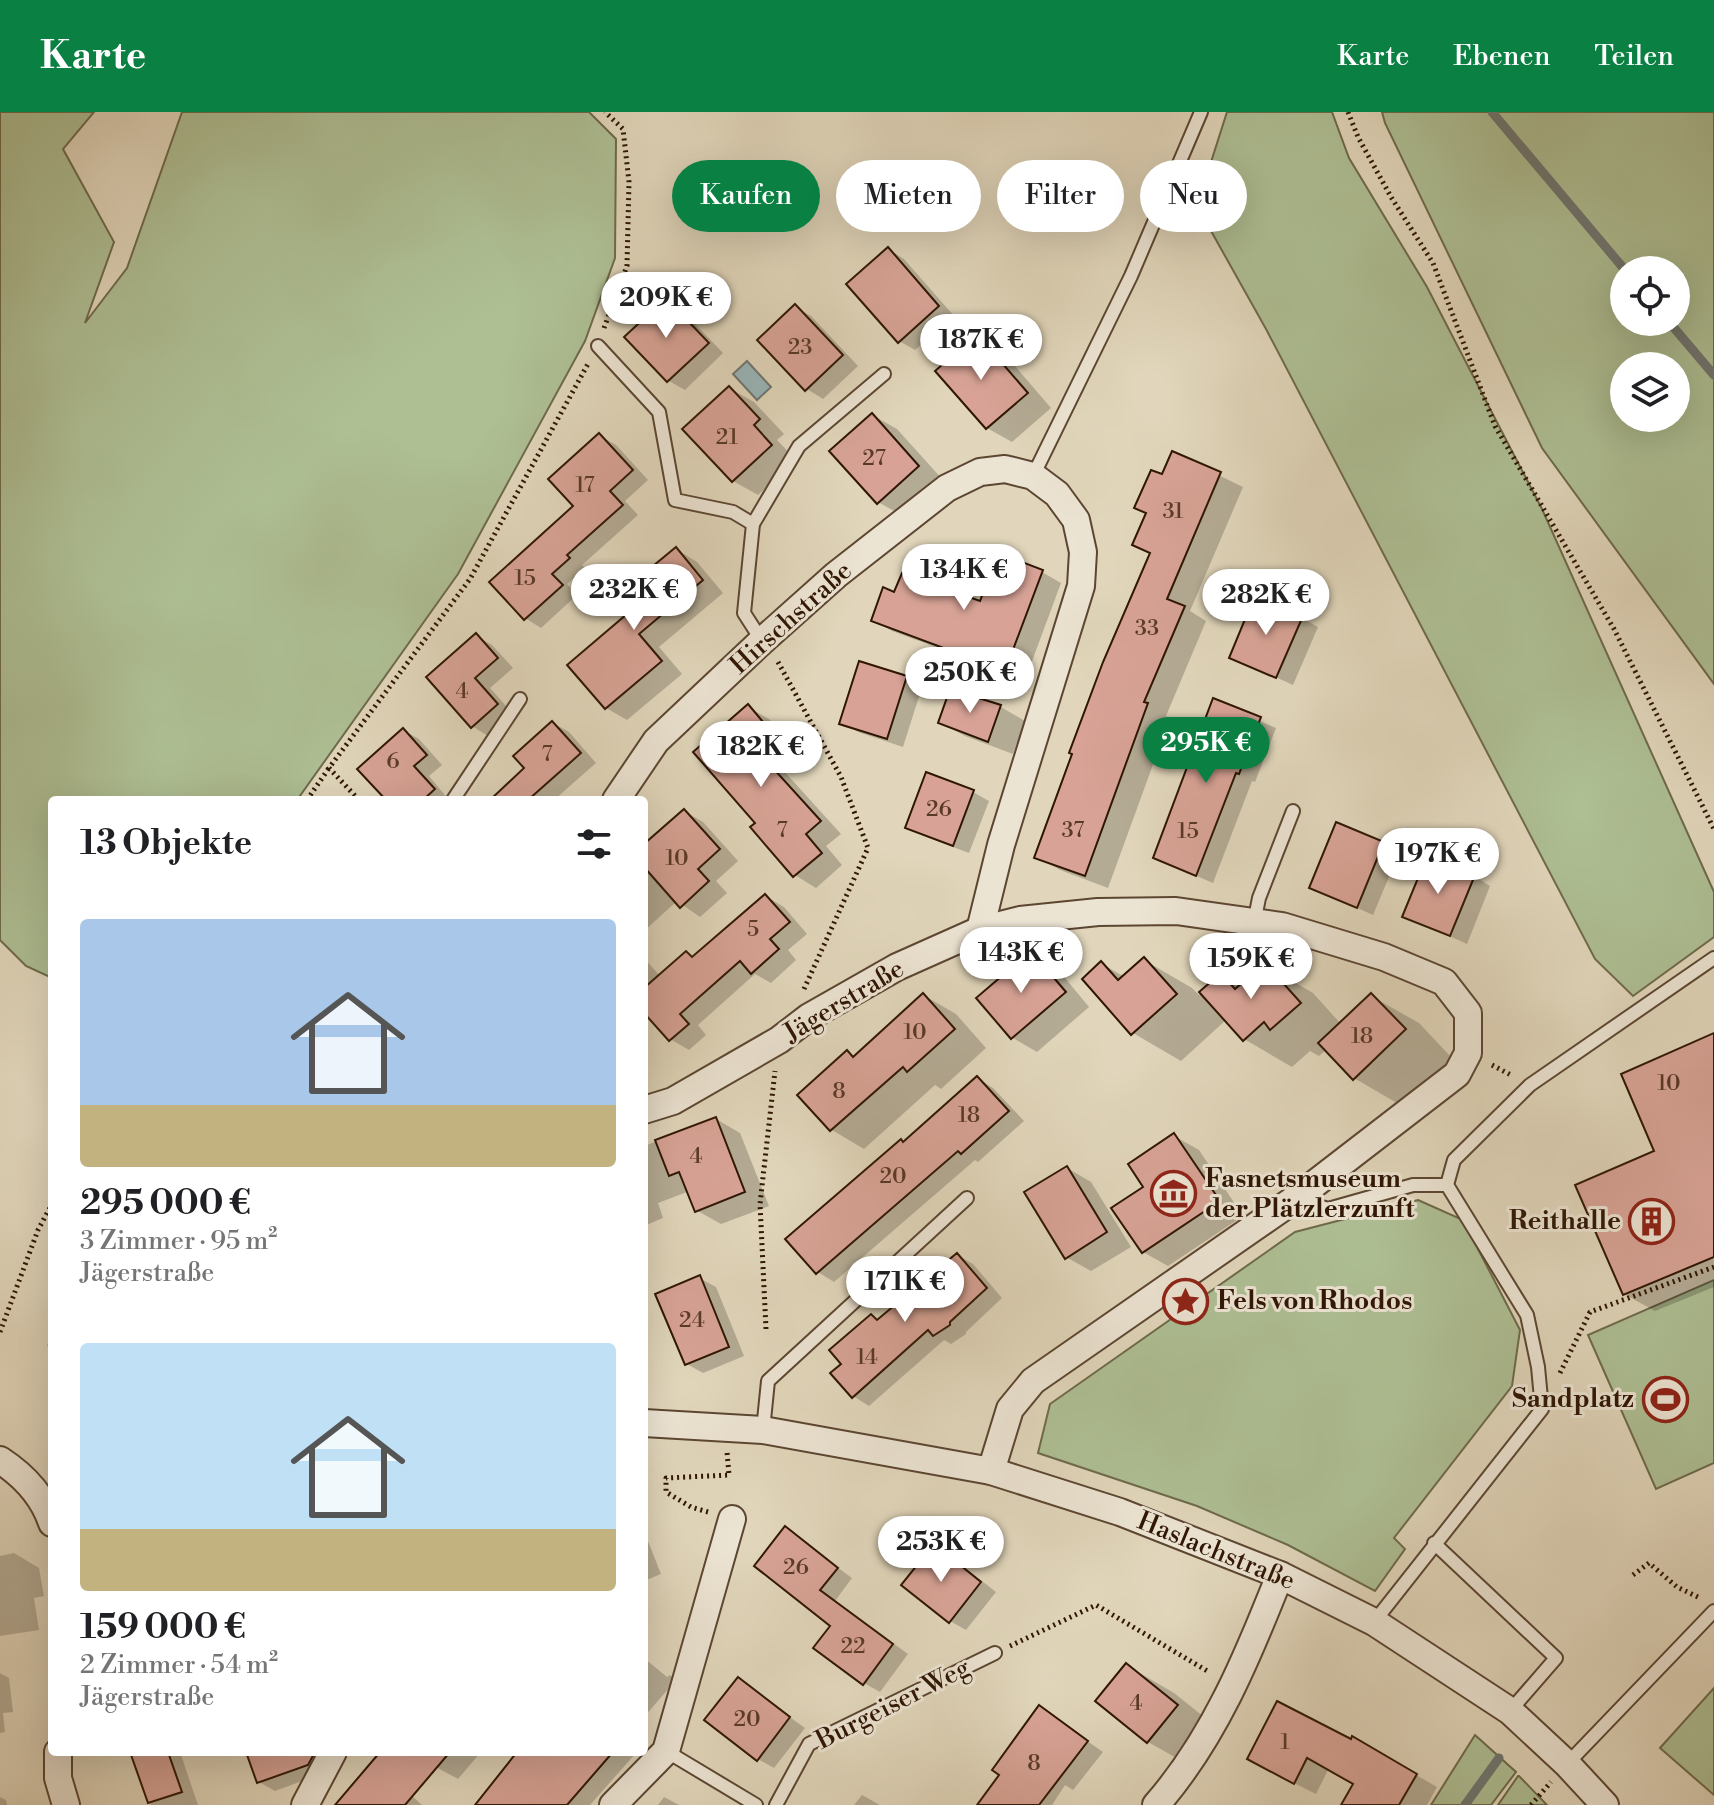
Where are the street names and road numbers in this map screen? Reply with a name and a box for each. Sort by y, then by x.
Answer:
street label: Hirschstraße [723,555,859,681]
street label: Jägerstraße [777,953,910,1050]
street label: Haslachstraße [1132,1505,1300,1597]
street label: Burgeiser Weg [810,1651,976,1757]

